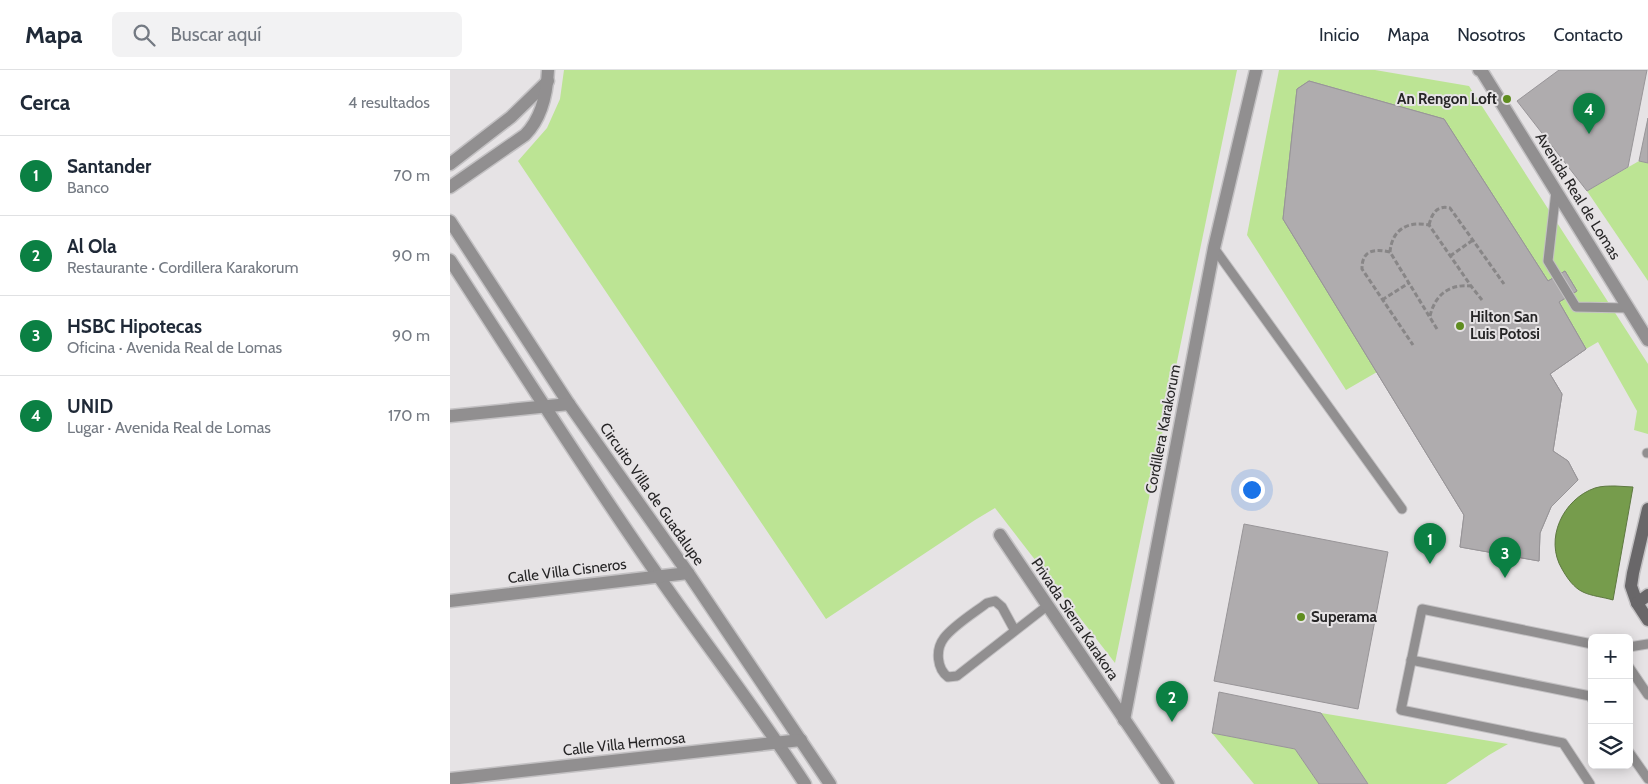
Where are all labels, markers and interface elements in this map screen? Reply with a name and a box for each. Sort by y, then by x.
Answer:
search box [112,12,462,57]
text: Mapa [25,20,82,49]
icon: search [130,21,158,49]
text: Buscar aquí [170,23,261,46]
text: Inicio [1319,24,1359,46]
text: Mapa [1387,24,1429,46]
text: Nosotros [1457,24,1526,46]
text: Contacto [1554,24,1623,46]
text: Cerca [20,90,70,115]
place label: An Rengon Loft [1397,90,1497,108]
text: 4 resultados [348,93,430,112]
marker: An Rengon Loft [1501,93,1513,105]
pin: 4 [1573,93,1605,134]
street label: Avenida Real de Lomas [1532,129,1624,263]
text: Santander [67,155,151,178]
text: 1 [33,166,39,185]
text: 70 m [393,166,430,185]
text: Banco [67,178,109,197]
text: Al Ola [67,235,117,258]
text: 2 [32,246,40,265]
text: 90 m [392,246,430,265]
text: Restaurante · Cordillera Karakorum [67,258,298,277]
place label: Hilton San Luis Potosi [1470,308,1540,343]
text: HSBC Hipotecas [67,315,202,338]
marker: Hilton San Luis Potosi [1454,320,1466,332]
text: 3 [32,326,40,345]
text: 90 m [392,326,430,345]
text: Oficina · Avenida Real de Lomas [67,338,282,357]
street label: Cordillera Karakorum [1142,363,1184,495]
text: UNID [67,395,113,418]
text: 4 [31,406,41,425]
text: 170 m [388,406,430,425]
text: Lugar · Avenida Real de Lomas [67,418,271,437]
street label: Circuito Villa de Guadalupe [596,419,708,569]
your location [1239,477,1265,503]
pin: 1 [1414,523,1446,564]
pin: 3 [1489,537,1521,578]
street label: Calle Villa Cisneros [507,555,627,587]
street label: Privada Sierra Karakora [1027,555,1123,684]
place label: Superama [1311,608,1378,626]
marker: Superama [1295,611,1307,623]
map controls [1588,634,1633,769]
button: + [1588,634,1633,679]
button: − [1588,679,1633,724]
pin: 2 [1156,681,1188,722]
button: layers [1588,724,1633,769]
street label: Calle Villa Hermosa [562,729,687,759]

